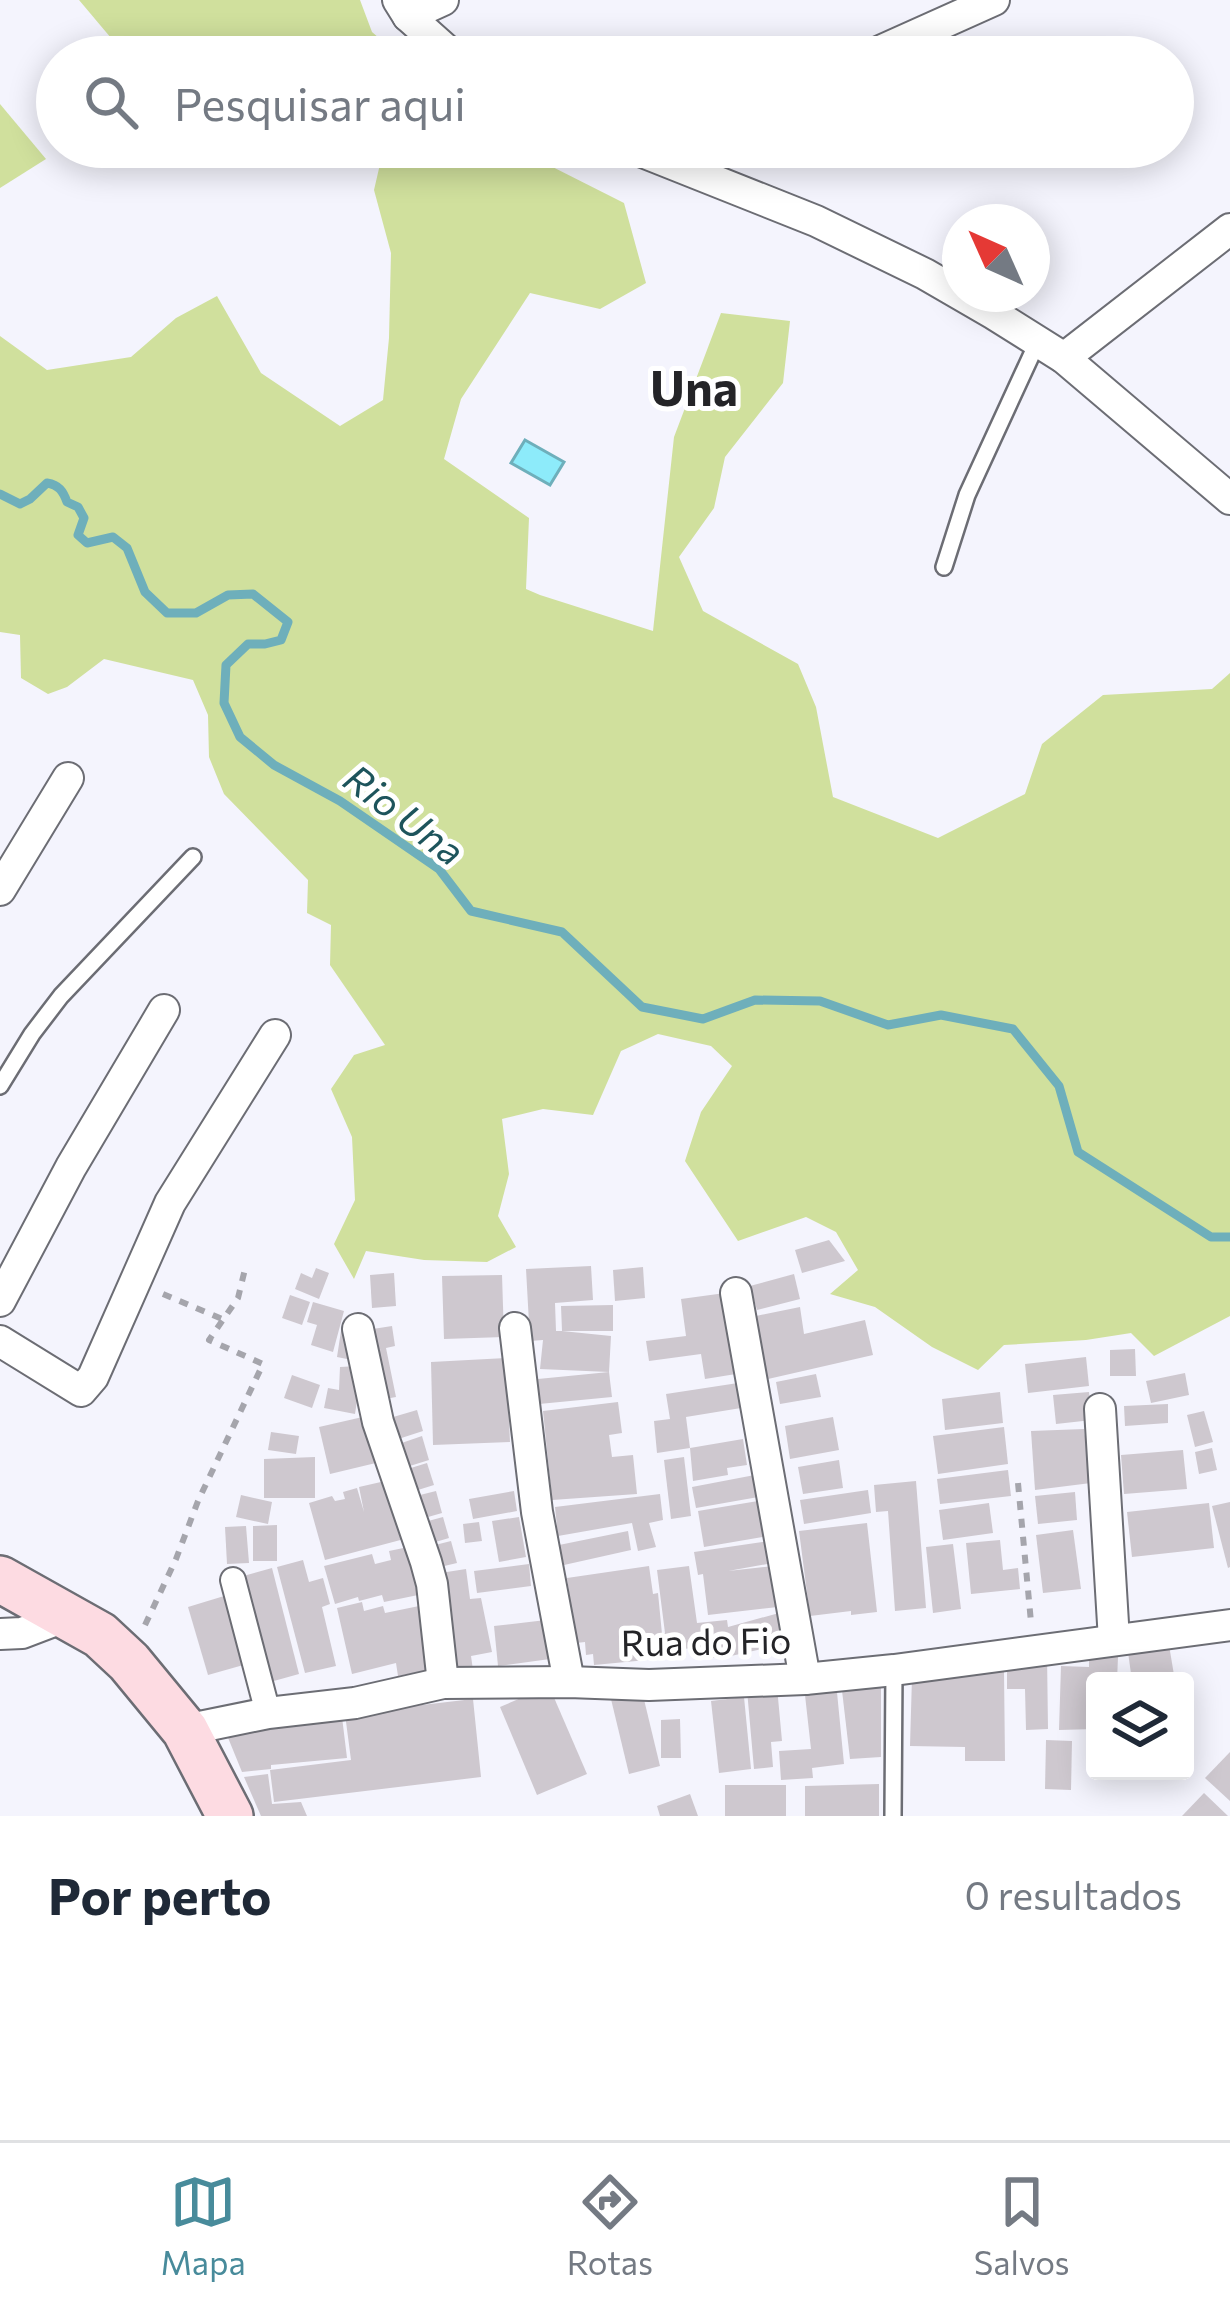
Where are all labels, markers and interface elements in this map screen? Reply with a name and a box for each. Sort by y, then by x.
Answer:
search box [36,36,1194,168]
icon: search [78,69,144,135]
text: Pesquisar aqui [174,75,466,130]
north arrow [942,204,1050,312]
district label: Una [650,357,738,416]
water label: Rio Una [336,753,475,874]
street label: Rua do Fio [620,1617,792,1663]
map controls [1086,1672,1194,1780]
button: layers [1086,1672,1194,1780]
text: Por perto [48,1863,272,1926]
text: 0 resultados [965,1870,1182,1918]
tab: Mapa [160,2169,246,2282]
tab: Rotas [567,2169,653,2282]
tab: Salvos [974,2169,1070,2282]

